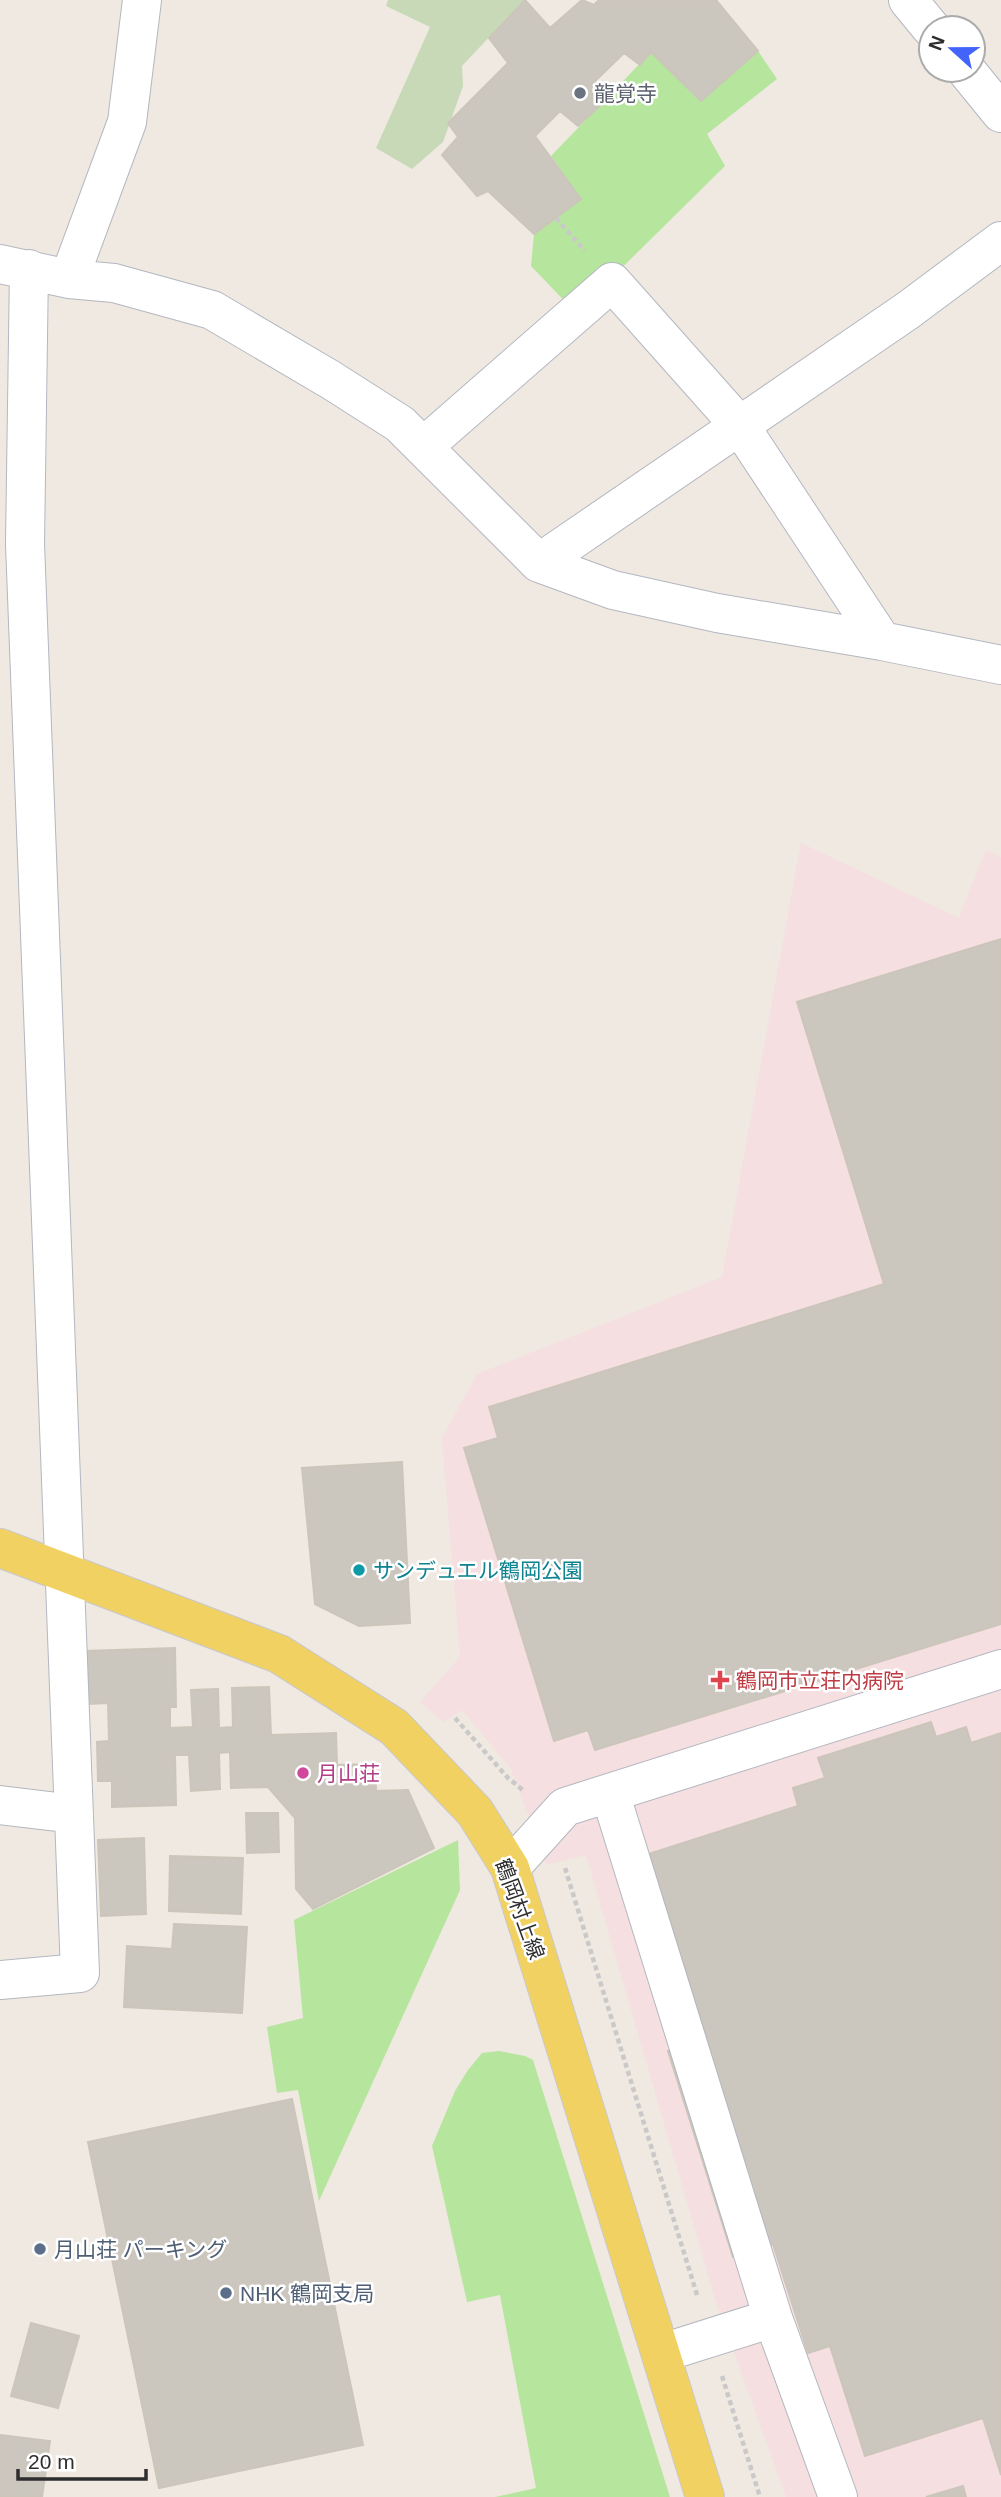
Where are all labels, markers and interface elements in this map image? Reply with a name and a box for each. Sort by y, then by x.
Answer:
north arrow [917,14,987,84]
text: N [924,33,949,53]
place label: 龍覚寺 [594,82,657,105]
marker: 龍覚寺 [572,85,588,101]
place label: サンデュエル鶴岡公園 [373,1559,583,1582]
marker: サンデュエル鶴岡公園 [351,1562,367,1578]
place label: 鶴岡市立荘内病院 [736,1669,904,1692]
marker: 鶴岡市立荘内病院 [710,1670,730,1690]
place label: 月山荘 [317,1762,380,1785]
marker: 月山荘 [295,1765,311,1781]
street label: 鶴岡村上線 [491,1856,549,1962]
place label: 月山荘 パーキング [54,2238,227,2261]
marker: 月山荘 パーキング [32,2241,48,2257]
place label: NHK 鶴岡支局 [240,2282,374,2305]
marker: NHK 鶴岡支局 [218,2285,234,2301]
scale bar [18,2438,145,2482]
text: 20 m [28,2450,75,2473]

